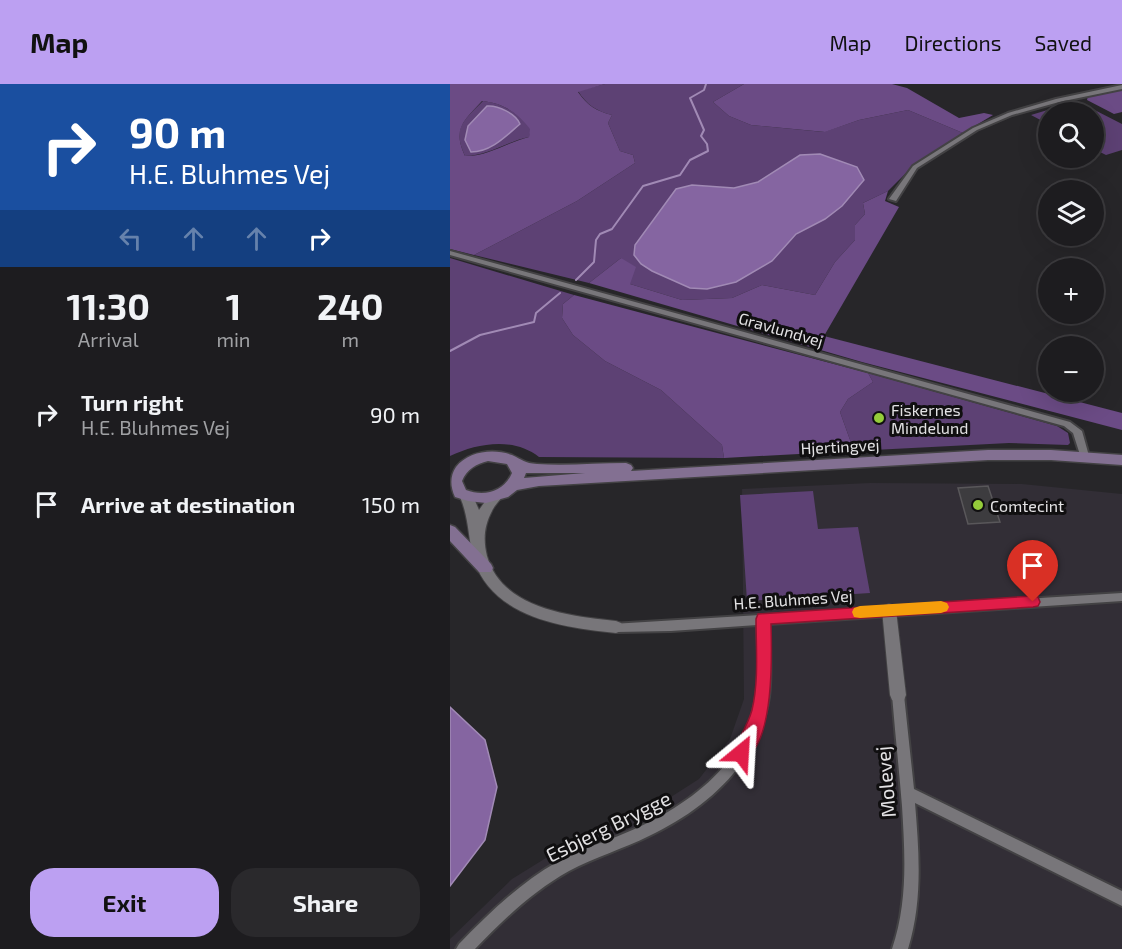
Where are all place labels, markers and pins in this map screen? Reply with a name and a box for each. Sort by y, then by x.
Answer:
place label: Fiskernes Mindelund [891,400,968,437]
marker: Fiskernes Mindelund [872,411,886,425]
place label: Comtecint [990,496,1064,515]
marker: Comtecint [971,498,985,512]
pin [1007,540,1058,602]

